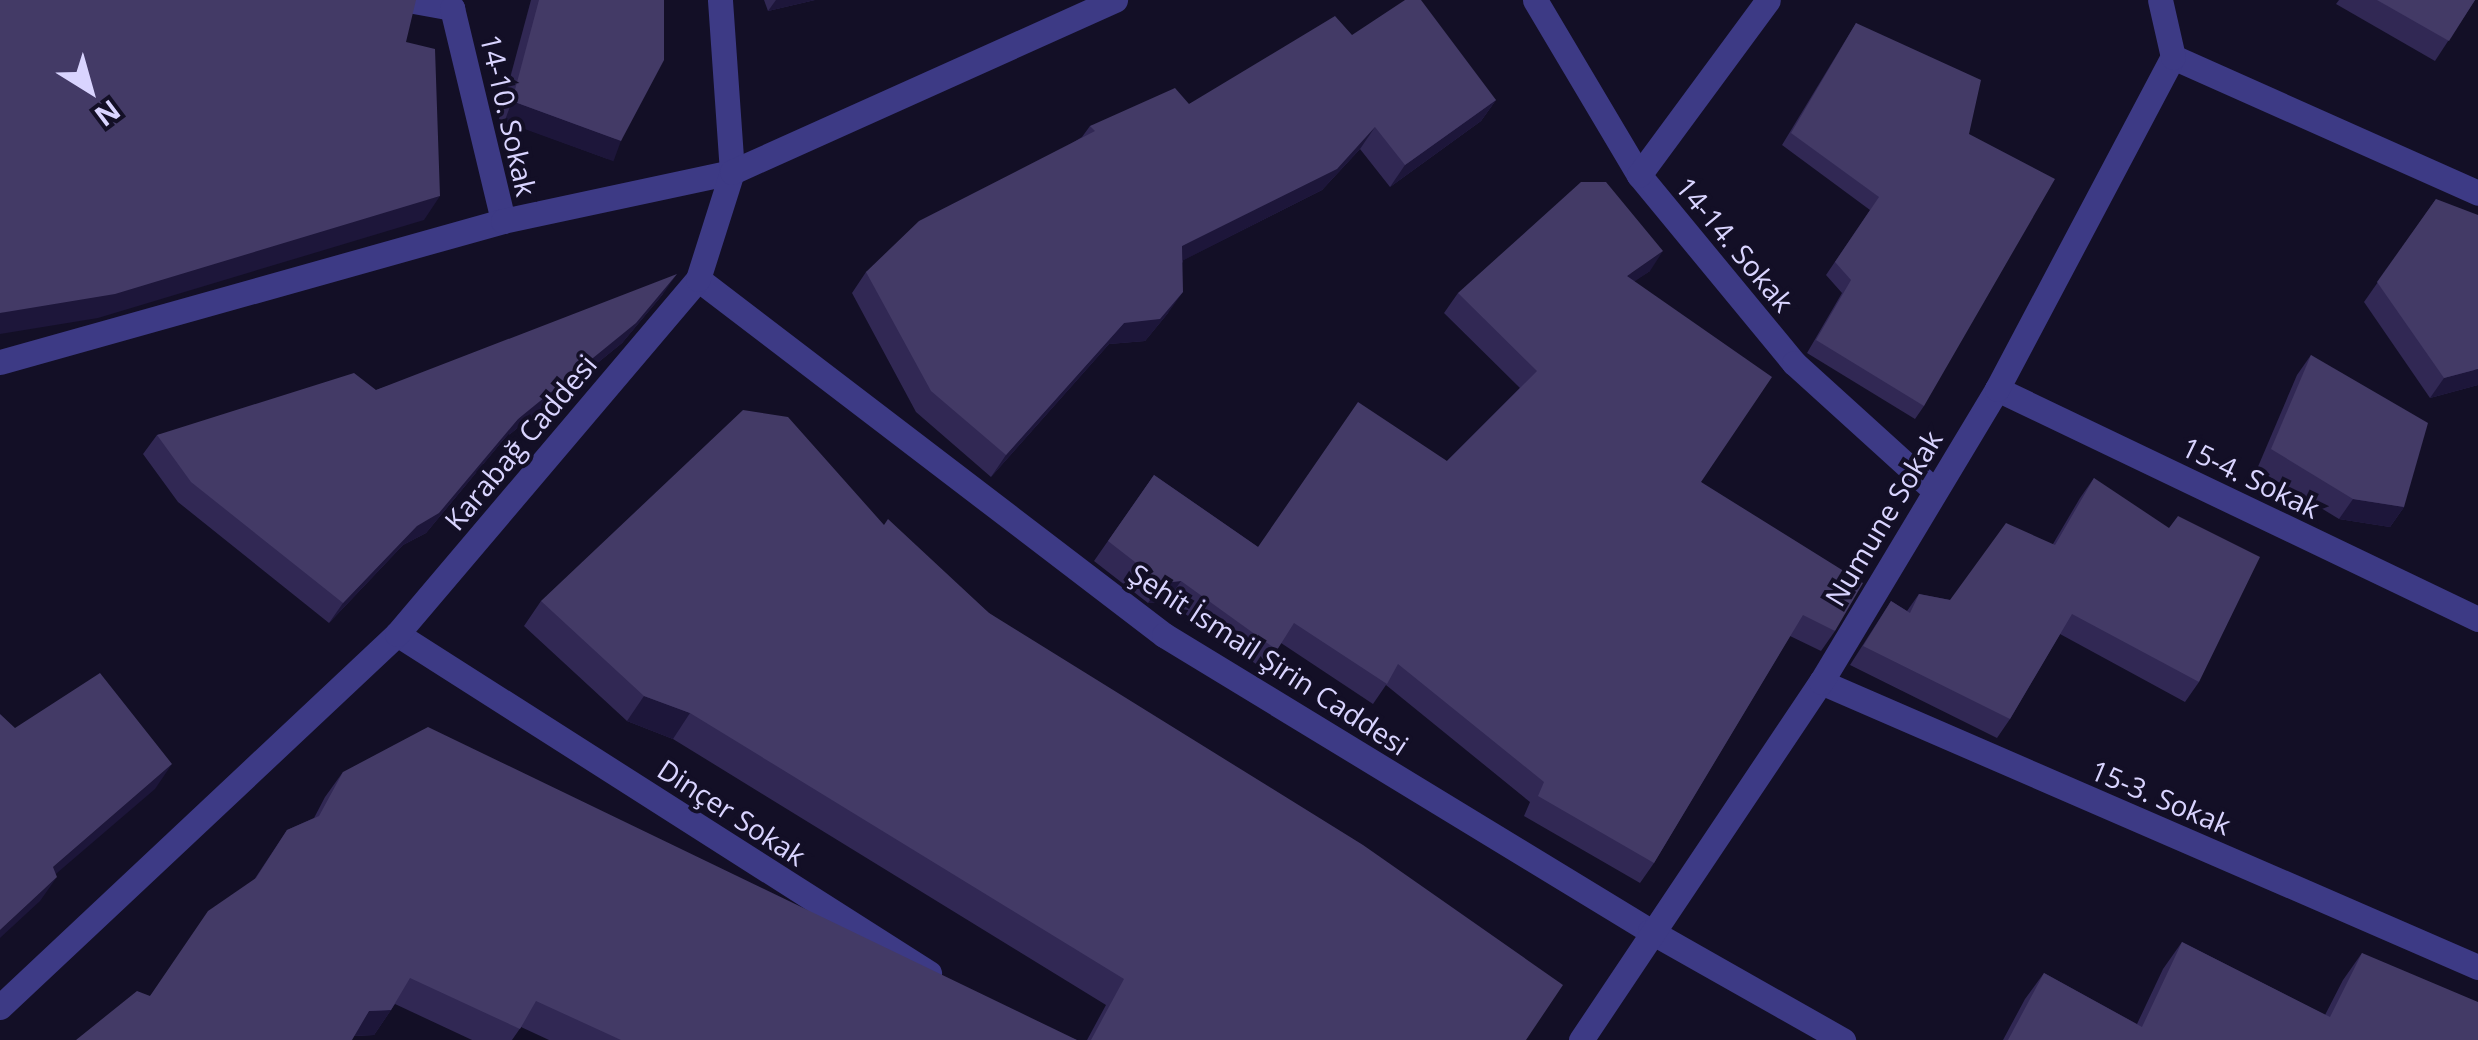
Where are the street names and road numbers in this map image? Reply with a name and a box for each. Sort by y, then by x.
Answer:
street label: 14-10. Sokak [474,31,544,199]
street label: 14-14. Sokak [1669,170,1801,318]
street label: Karabağ Caddesi [437,348,603,536]
street label: Numune Sokak [1817,424,1949,612]
street label: 15-4. Sokak [2177,429,2325,525]
street label: Şehit İsmail Şirin Caddesi [1123,556,1415,762]
street label: Dinçer Sokak [652,752,812,872]
street label: 15-3. Sokak [2086,752,2236,842]

